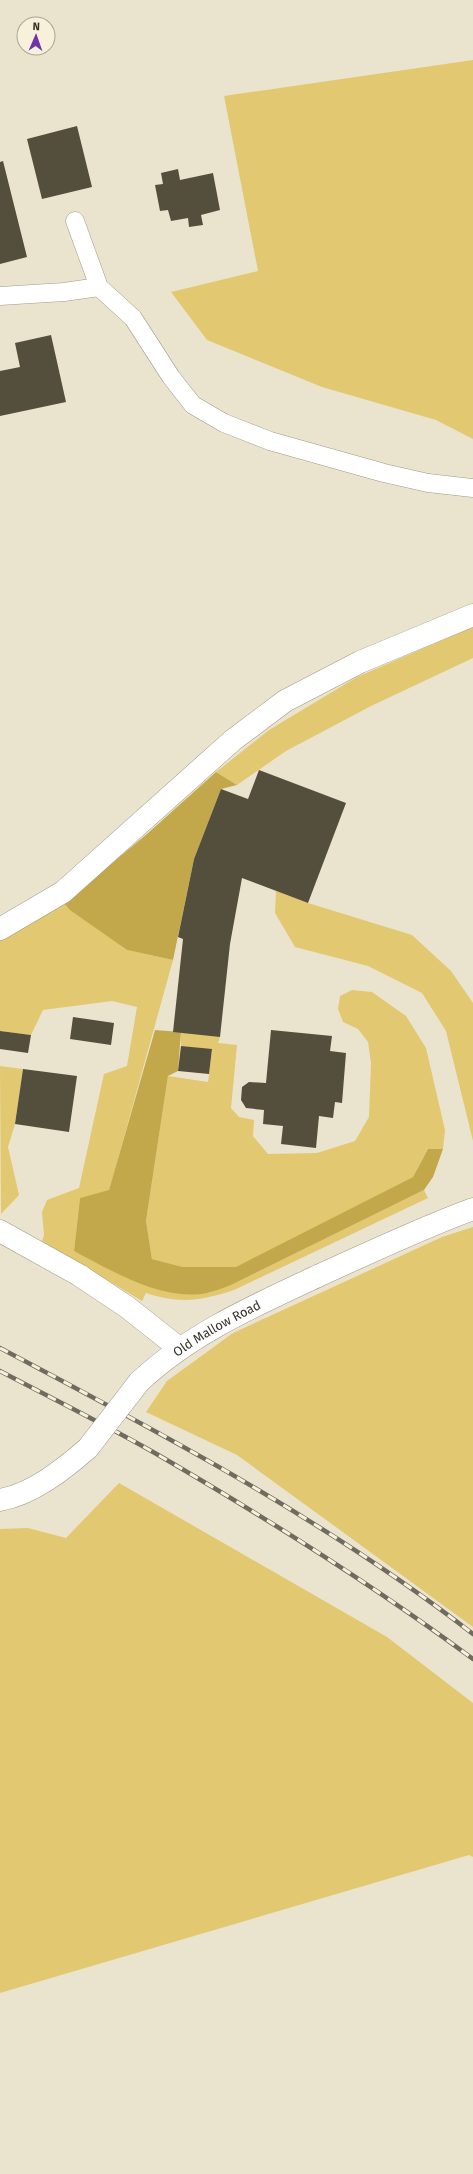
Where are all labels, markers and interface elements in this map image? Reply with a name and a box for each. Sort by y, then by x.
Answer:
north arrow [16,16,56,56]
text: N [32,20,40,33]
street label: Old Mallow Road [170,1297,263,1360]

